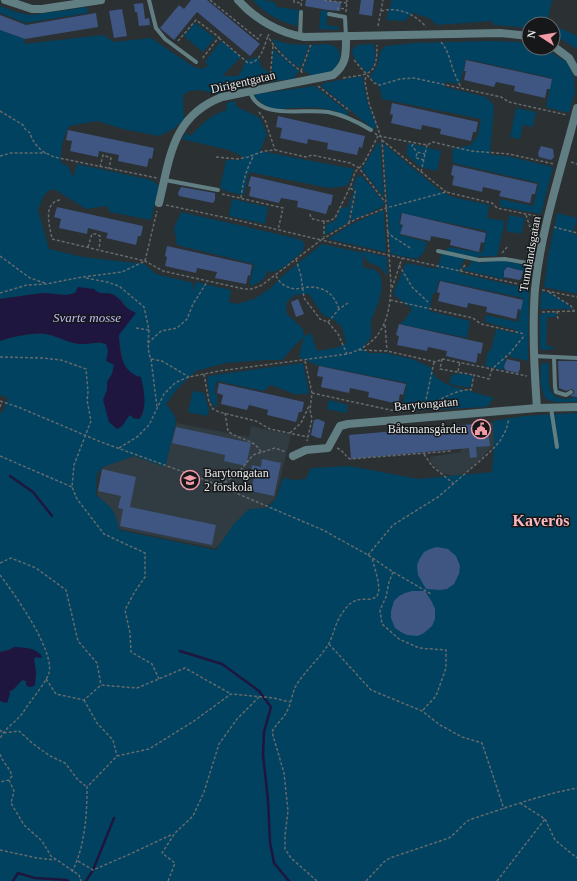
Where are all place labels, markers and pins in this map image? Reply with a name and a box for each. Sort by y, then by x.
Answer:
public building icon: Båtsmansgården [470,418,492,440]
place label: Båtsmansgården [388,422,467,436]
place label: Barytongatan 2 förskola [204,466,269,494]
school or university icon: Barytongatan 2 förskola [179,469,201,491]

